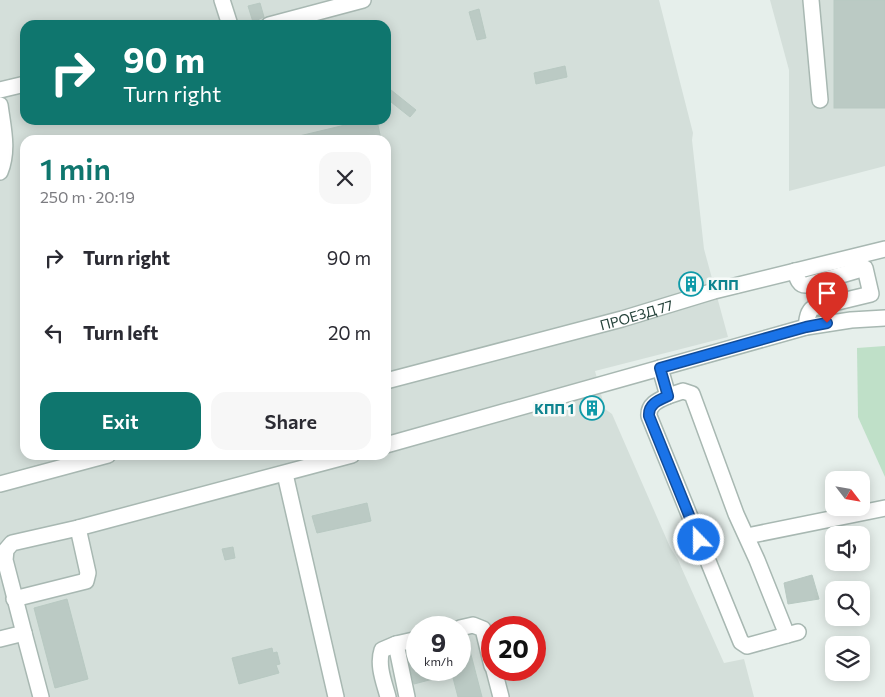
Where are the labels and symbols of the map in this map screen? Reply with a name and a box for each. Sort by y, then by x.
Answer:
building icon: КПП [678,271,704,297]
pin [806,272,848,323]
place label: КПП [708,276,739,293]
street label: ПРОЕЗД 77 [598,296,675,333]
building icon: КПП 1 [579,395,605,421]
place label: КПП 1 [534,400,574,417]
north arrow [825,471,870,516]
position arrow [672,513,724,565]
speed limit sign: 20 [481,616,546,681]

